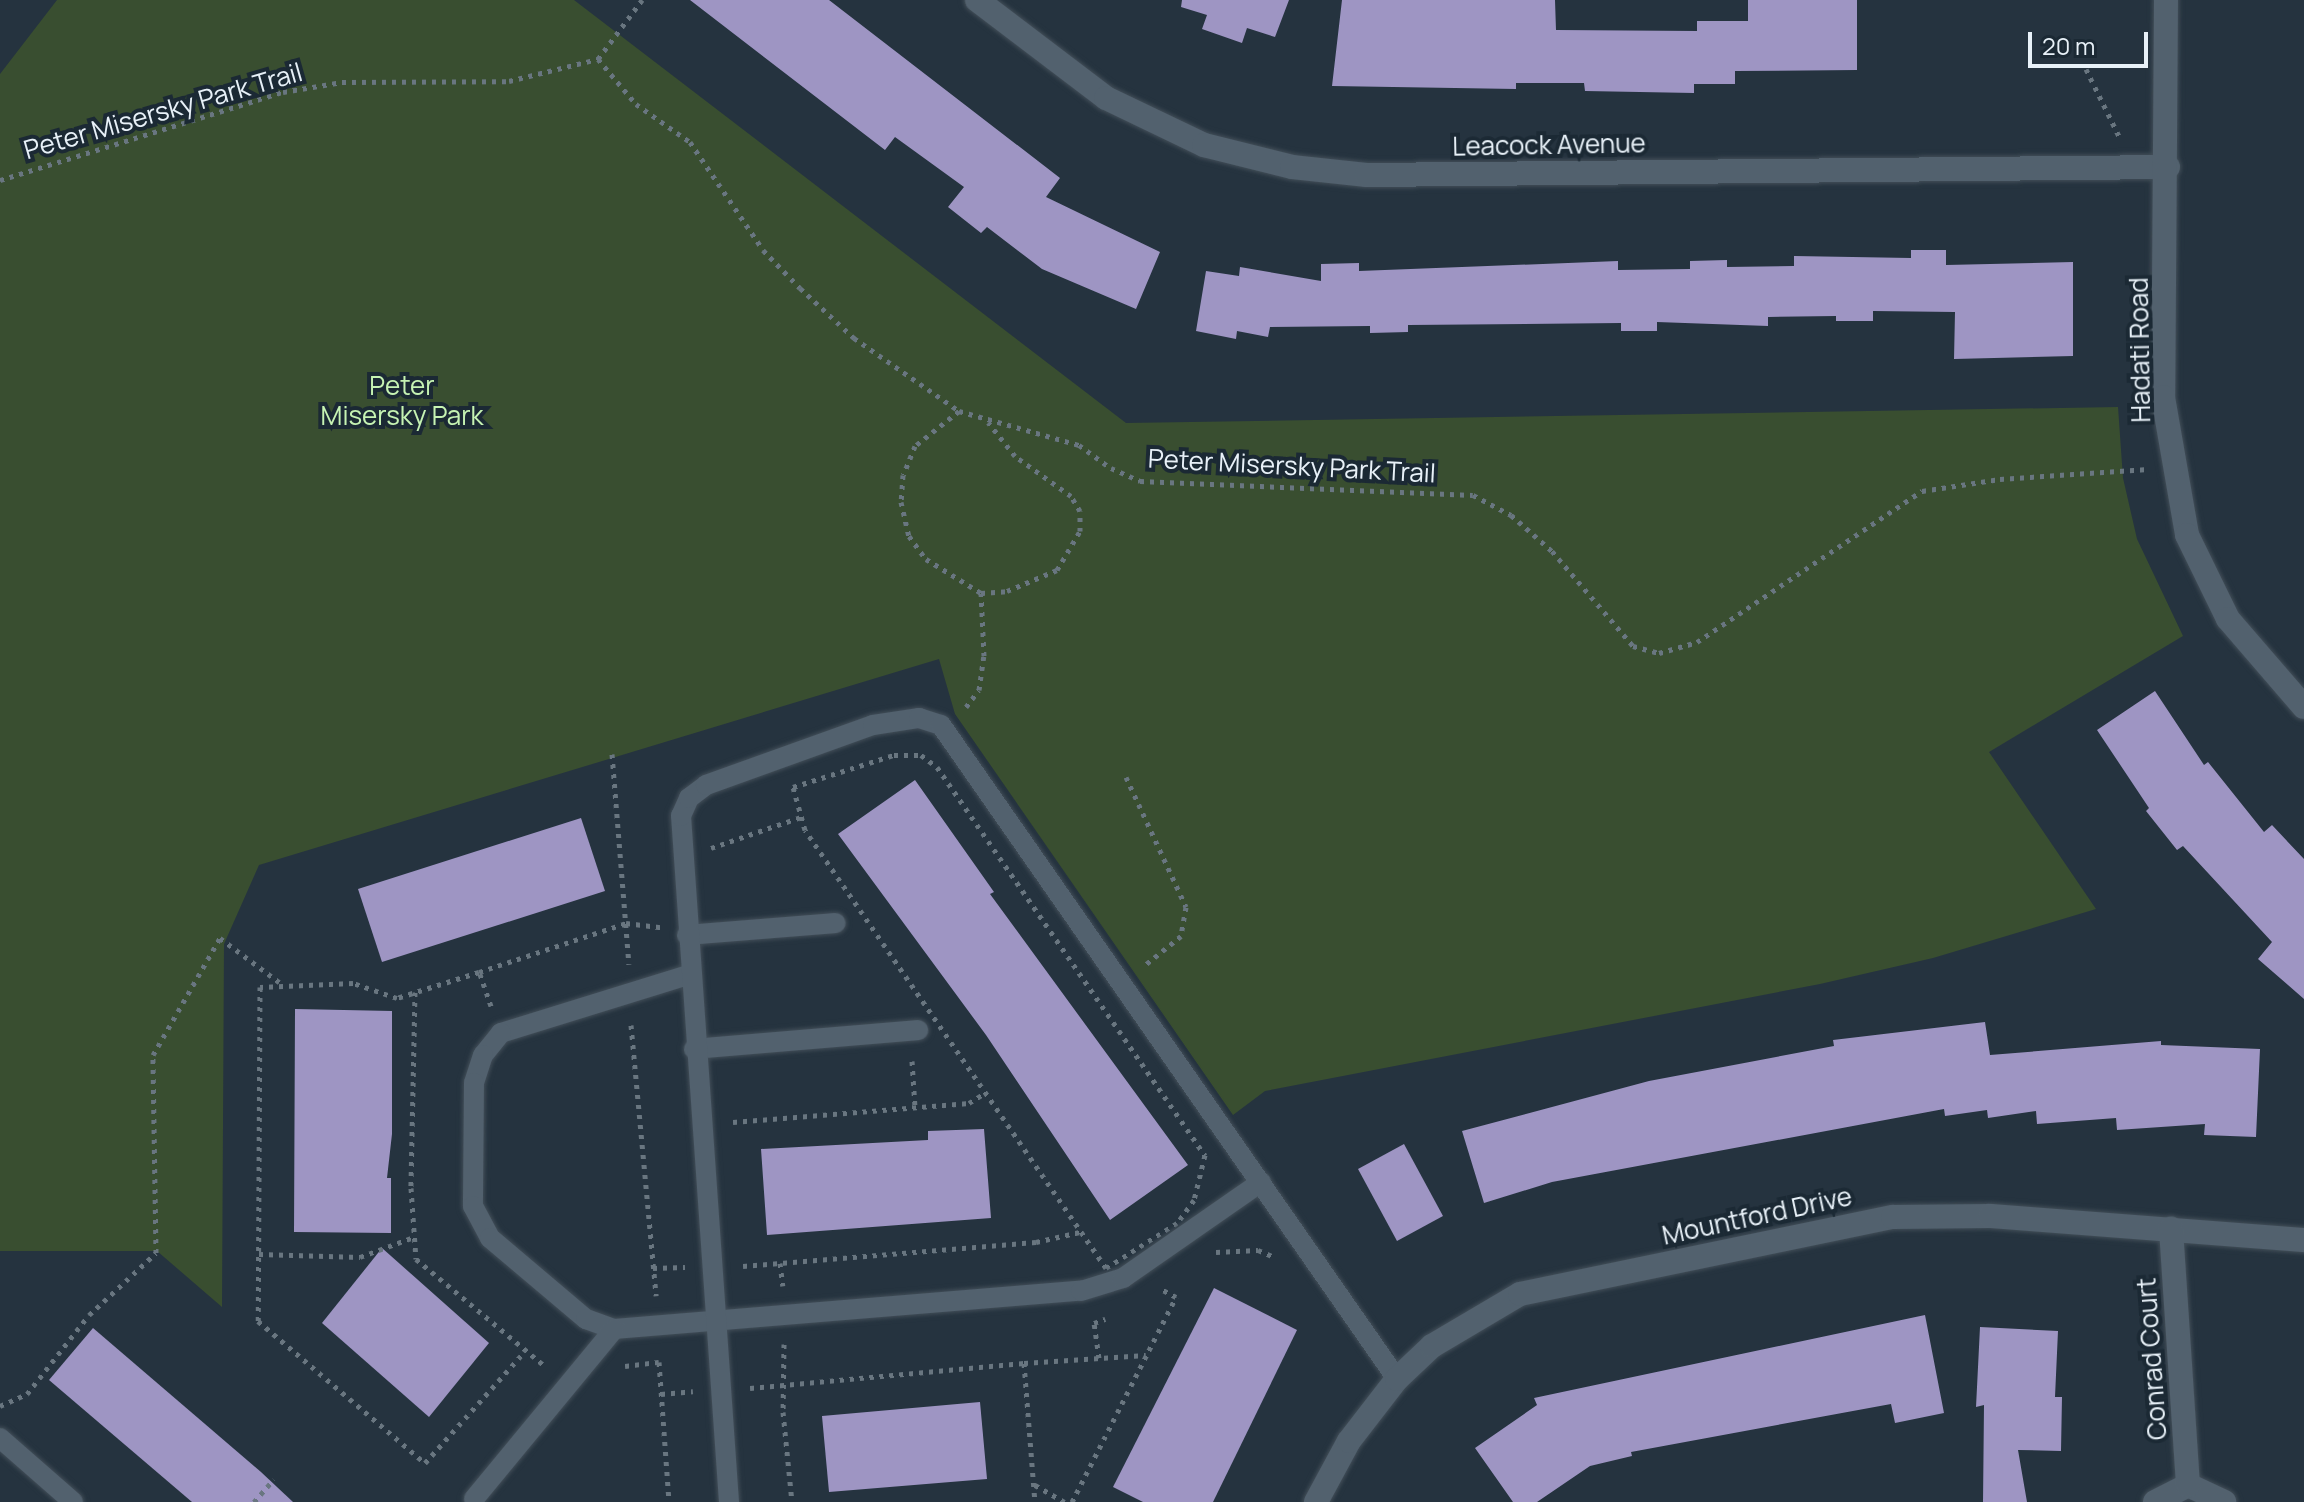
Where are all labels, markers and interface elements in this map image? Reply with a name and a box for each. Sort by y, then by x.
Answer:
scale bar [2032,16,2152,66]
text: 20 m [2042,29,2095,62]
street label: Peter Misersky Park Trail [20,56,306,166]
street label: Leacock Avenue [1452,128,1646,162]
street label: Hadati Road [2123,277,2157,423]
park label: Peter Misersky Park [321,370,483,432]
street label: Peter Misersky Park Trail [1147,443,1437,489]
street label: Mountford Drive [1659,1181,1855,1251]
street label: Conrad Court [2131,1277,2173,1441]

